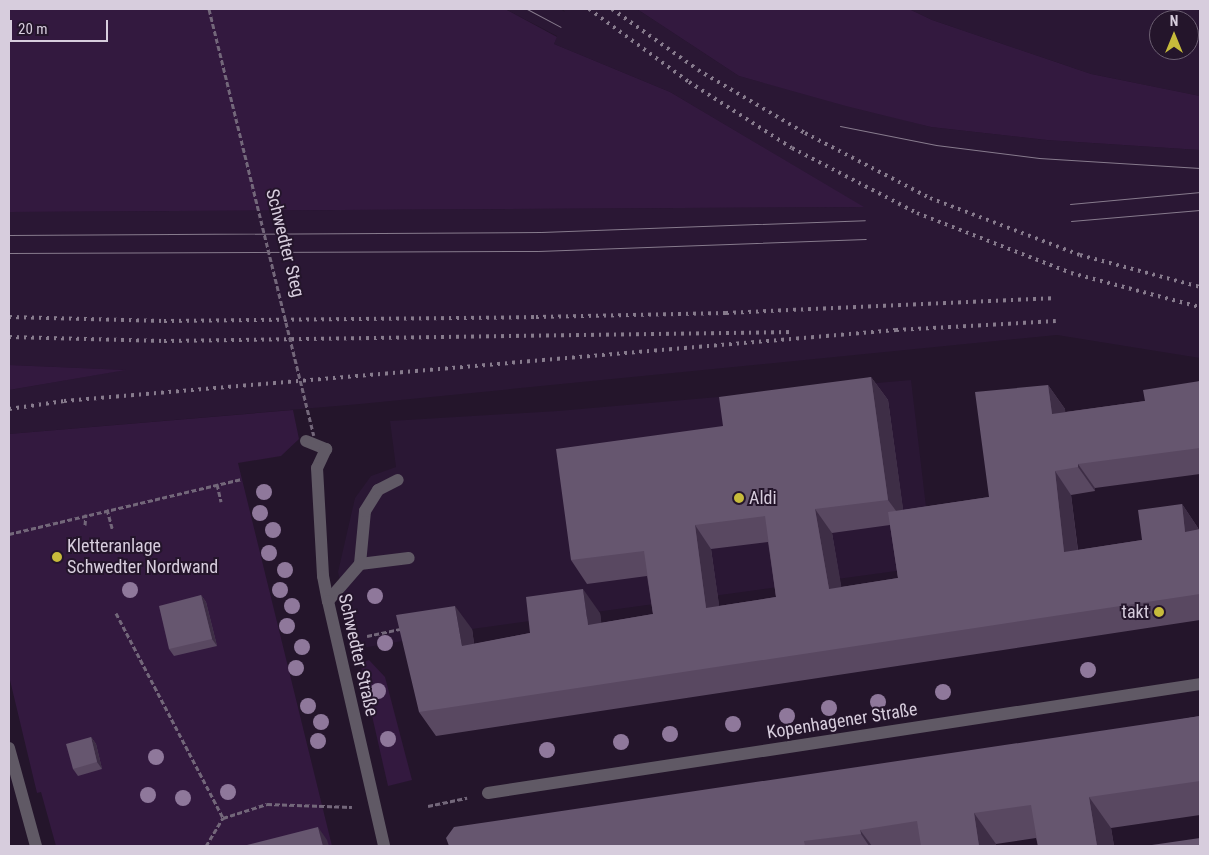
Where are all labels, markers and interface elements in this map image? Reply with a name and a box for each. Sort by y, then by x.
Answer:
scale bar [12,10,110,42]
north arrow [1149,10,1199,60]
text: N [1170,13,1178,29]
text: 20 m [18,20,48,38]
street label: Schwedter Steg [261,187,309,299]
place label: Aldi [749,487,777,509]
marker: Aldi [733,492,745,504]
place label: Kletteranlage Schwedter Nordwand [67,536,218,578]
marker: Kletteranlage Schwedter Nordwand [51,551,63,563]
street label: Schwedter Straße [333,592,383,718]
place label: takt [1122,601,1149,623]
marker: takt [1153,606,1165,618]
street label: Kopenhagener Straße [765,698,919,744]

